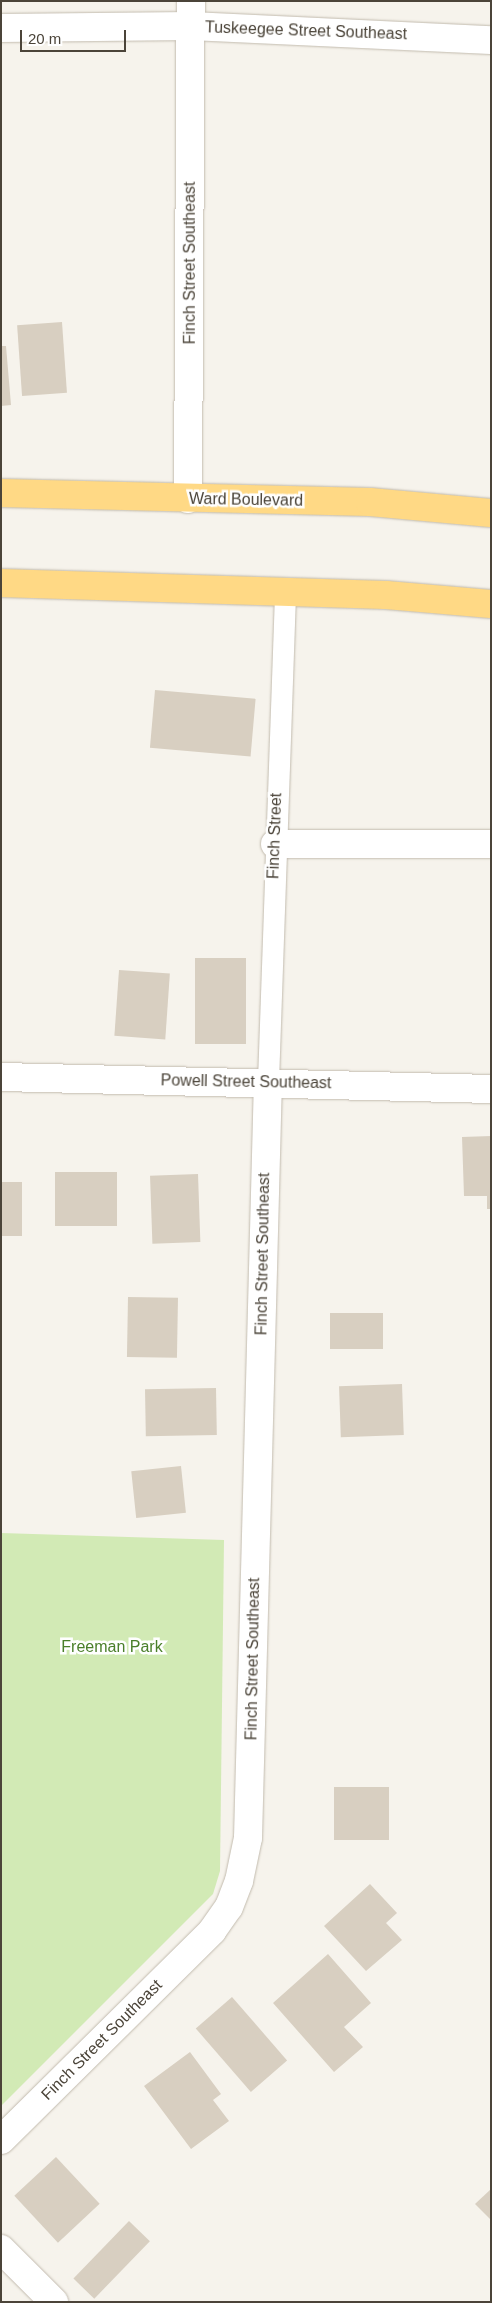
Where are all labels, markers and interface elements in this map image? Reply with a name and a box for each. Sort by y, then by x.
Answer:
street label: Tuskeegee Street Southeast [205,18,407,44]
scale bar [22,20,129,52]
text: 20 m [28,30,61,47]
street label: Finch Street Southeast [180,182,200,344]
street label: Ward Boulevard [189,489,303,511]
street label: Finch Street [264,793,286,879]
street label: Powell Street Southeast [160,1071,332,1093]
street label: Finch Street Southeast [252,1172,274,1336]
street label: Finch Street Southeast [242,1577,264,1741]
park label: Freeman Park [61,1637,163,1657]
street label: Finch Street Southeast [38,1976,166,2104]

